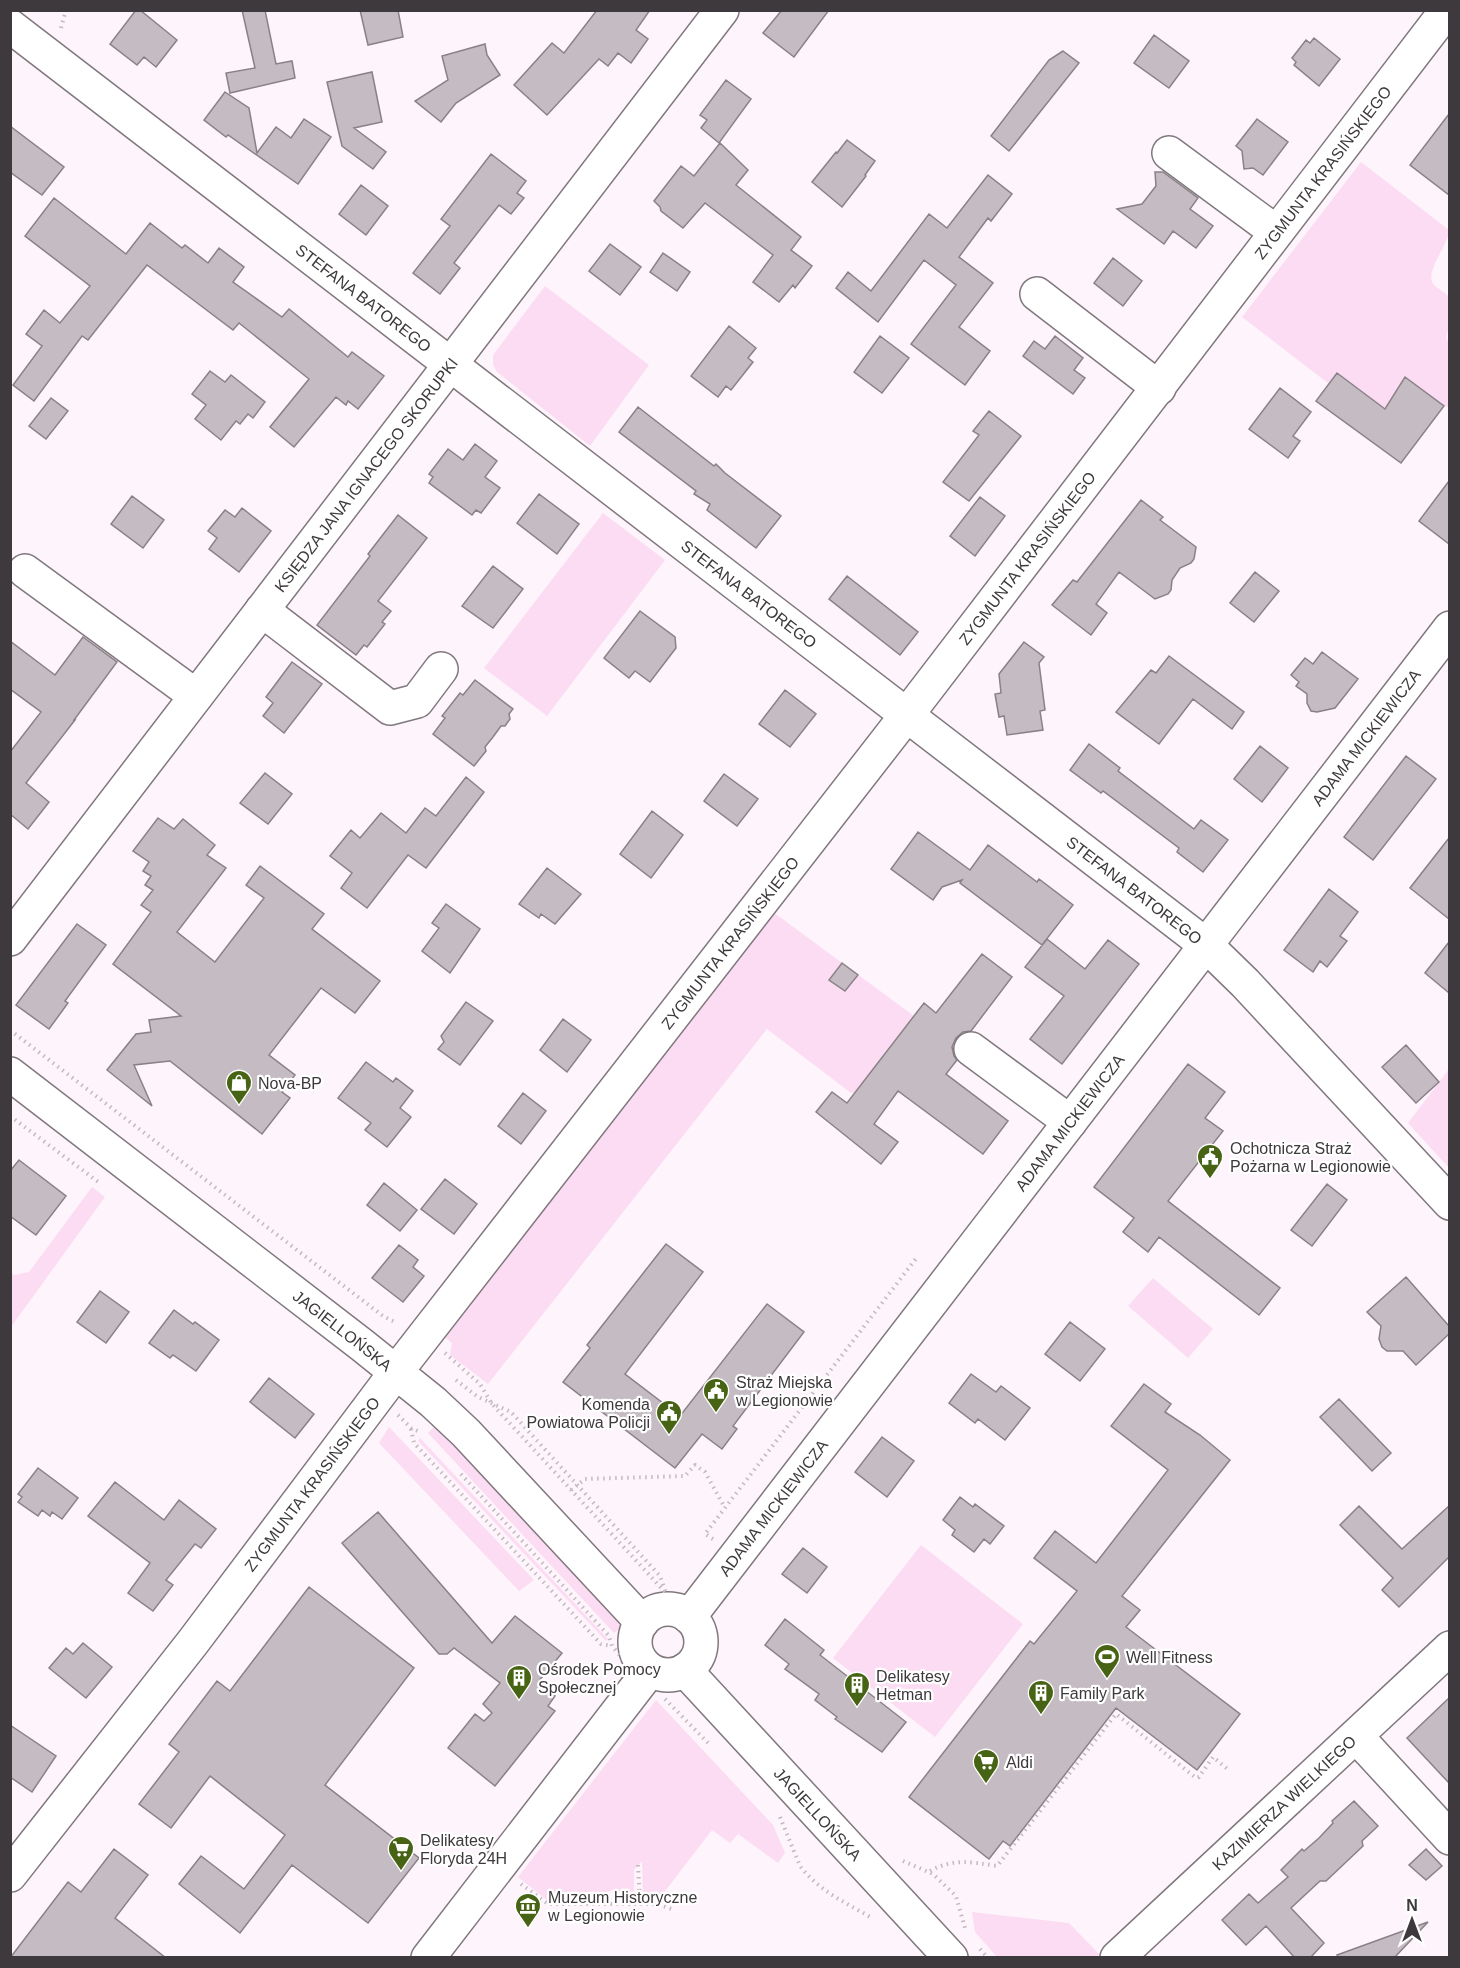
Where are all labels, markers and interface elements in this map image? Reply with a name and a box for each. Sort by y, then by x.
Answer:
street label: ZYGMUNTA KRASIŃSKIEGO [1251,83,1395,262]
street label: STEFANA BATOREGO [292,241,434,355]
street label: KSIĘDZA JANA IGNACEGO SKORUPKI [271,355,461,595]
street label: ZYGMUNTA KRASIŃSKIEGO [956,469,1099,648]
street label: STEFANA BATOREGO [678,537,820,651]
street label: ADAMA MICKIEWICZA [1309,666,1424,809]
street label: STEFANA BATOREGO [1063,833,1205,948]
street label: ZYGMUNTA KRASIŃSKIEGO [658,854,802,1032]
street label: ADAMA MICKIEWICZA [1012,1051,1128,1194]
shop icon: Nova-BP [224,1068,254,1106]
place label: Nova-BP [258,1075,322,1092]
place label: Ochotnicza Straż Pożarna w Legionowie [1230,1140,1391,1175]
public building icon: Ochotnicza Straż Pożarna w Legionowie [1195,1142,1225,1180]
street label: JAGIELLOŃSKA [290,1287,395,1375]
place label: Straż Miejska w Legionowie [735,1374,833,1409]
public building icon: Straż Miejska w Legionowie [701,1376,731,1414]
street label: ZYGMUNTA KRASIŃSKIEGO [241,1394,383,1575]
place label: Komenda Powiatowa Policji [526,1396,650,1431]
public building icon: Komenda Powiatowa Policji [654,1398,684,1436]
street label: ADAMA MICKIEWICZA [716,1436,831,1579]
sports icon: Well Fitness [1092,1642,1122,1680]
place label: Well Fitness [1126,1649,1213,1666]
place label: Ośrodek Pomocy Społecznej [538,1661,661,1696]
building icon: Ośrodek Pomocy Społecznej [504,1663,534,1701]
place label: Delikatesy Hetman [876,1668,950,1703]
building icon: Delikatesy Hetman [842,1670,872,1708]
building icon: Family Park [1026,1678,1056,1716]
place label: Family Park [1060,1685,1145,1702]
street label: KAZIMIERZA WIELKIEGO [1209,1732,1359,1874]
supermarket icon: Aldi [971,1747,1001,1785]
place label: Aldi [1006,1754,1033,1771]
street label: JAGIELLOŃSKA [771,1764,865,1864]
place label: Delikatesy Floryda 24H [420,1832,507,1867]
supermarket icon: Delikatesy Floryda 24H [386,1834,416,1872]
place label: Muzeum Historyczne w Legionowie [547,1889,697,1924]
north arrow [1382,1890,1442,1950]
museum icon: Muzeum Historyczne w Legionowie [513,1891,543,1929]
text: N [1406,1897,1418,1914]

